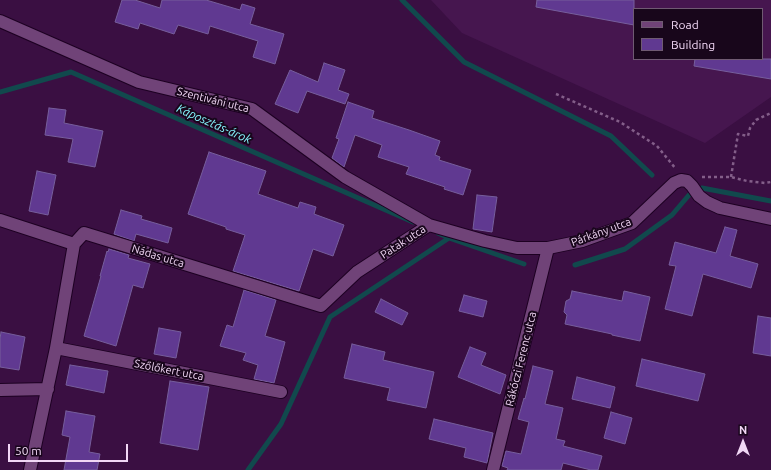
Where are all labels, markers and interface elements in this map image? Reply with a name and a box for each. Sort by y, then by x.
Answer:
legend [633,8,763,60]
text: Road [671,18,699,31]
text: Building [671,38,715,51]
street label: Szentiváni utca [176,85,250,115]
water label: Káposztás-árok [174,101,254,147]
street label: Párkány utca [569,215,633,249]
street label: Patak utca [378,222,428,262]
street label: Nádas utca [130,242,186,270]
street label: Rákóczi Ferenc utca [503,310,539,408]
street label: Szőlőkert utca [133,357,205,383]
north arrow [723,422,763,462]
text: N [739,424,747,436]
scale bar [10,436,130,462]
text: 50 m [15,444,42,457]

